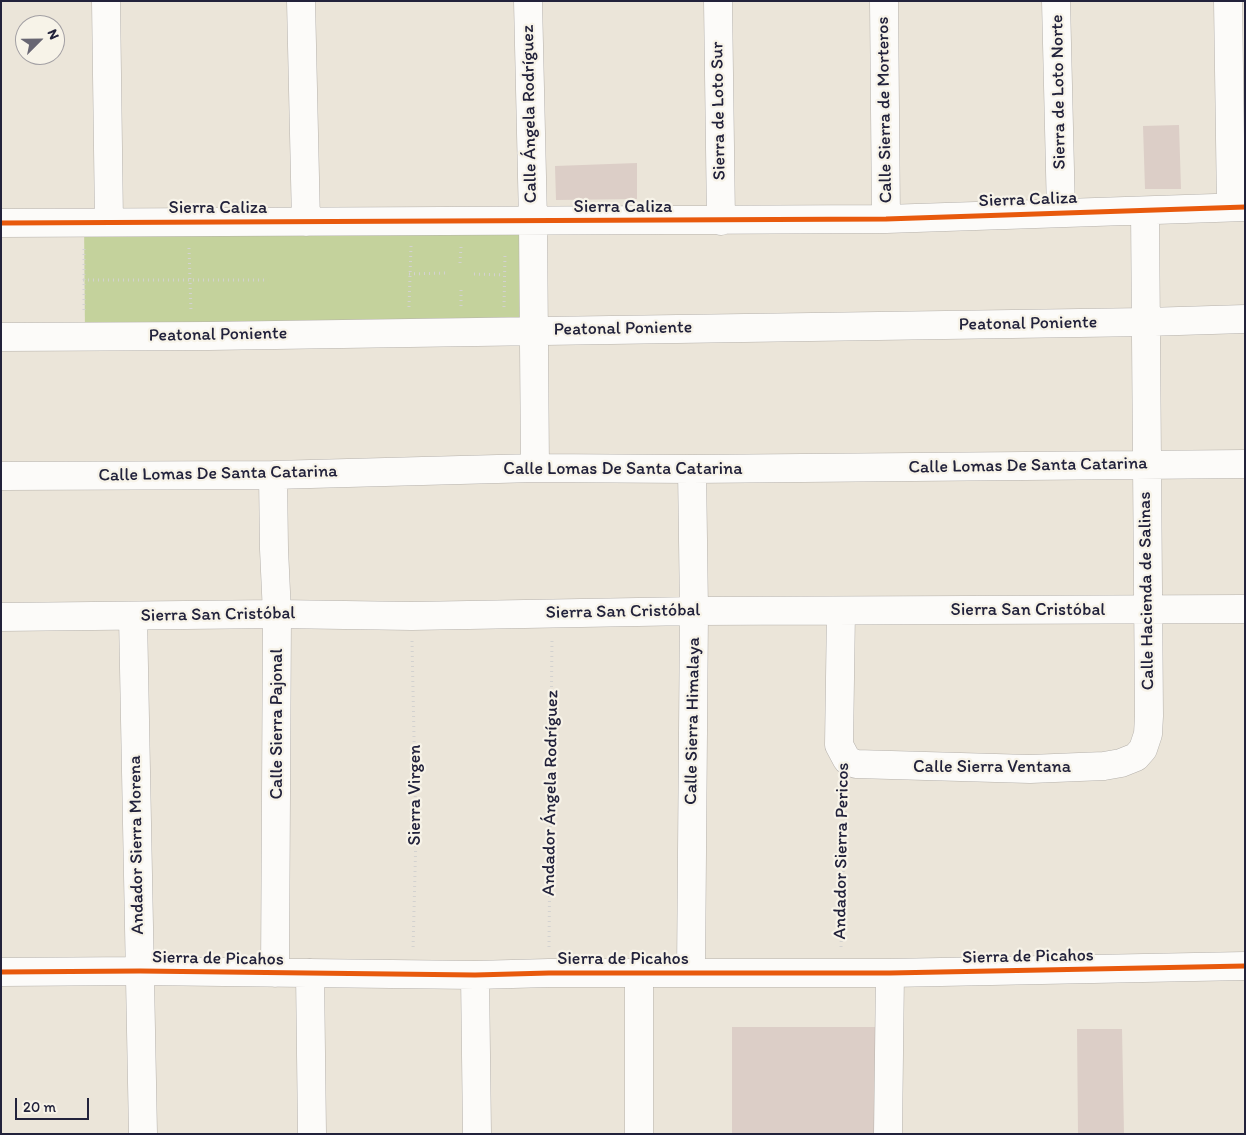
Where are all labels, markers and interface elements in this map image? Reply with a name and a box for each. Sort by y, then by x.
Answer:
street label: Sierra de Loto Norte [1047,14,1071,170]
north arrow [15,15,65,65]
street label: Calle Sierra de Morteros [873,16,897,204]
street label: Calle Ángela Rodríguez [518,25,542,203]
text: N [44,27,63,42]
street label: Sierra de Loto Sur [707,42,731,180]
street label: Sierra Caliza [978,187,1078,213]
street label: Sierra Caliza [574,196,672,218]
street label: Sierra Caliza [169,197,267,219]
street label: Peatonal Poniente [959,312,1097,336]
street label: Peatonal Poniente [554,317,692,341]
street label: Peatonal Poniente [149,323,287,347]
street label: Calle Lomas De Santa Catarina [908,453,1148,479]
street label: Calle Lomas De Santa Catarina [503,458,743,480]
street label: Calle Lomas De Santa Catarina [98,461,338,487]
street label: Calle Hacienda de Salinas [1134,491,1160,691]
street label: Sierra San Cristóbal [951,599,1105,621]
street label: Sierra San Cristóbal [545,600,701,624]
street label: Sierra San Cristóbal [140,603,296,627]
street label: Calle Sierra Himalaya [681,637,705,805]
street label: Calle Sierra Pajonal [266,648,288,800]
street label: Andador Ángela Rodríguez [538,690,564,896]
street label: Sierra Virgen [404,745,426,845]
street label: Andador Sierra Morena [125,755,149,935]
street label: Calle Sierra Ventana [913,756,1071,778]
street label: Andador Sierra Pericos [830,762,854,940]
street label: Sierra de Picahos [962,945,1094,969]
street label: Sierra de Picahos [152,947,284,971]
street label: Sierra de Picahos [557,948,689,970]
scale bar [18,1088,91,1120]
text: 20 m [23,1098,56,1116]

